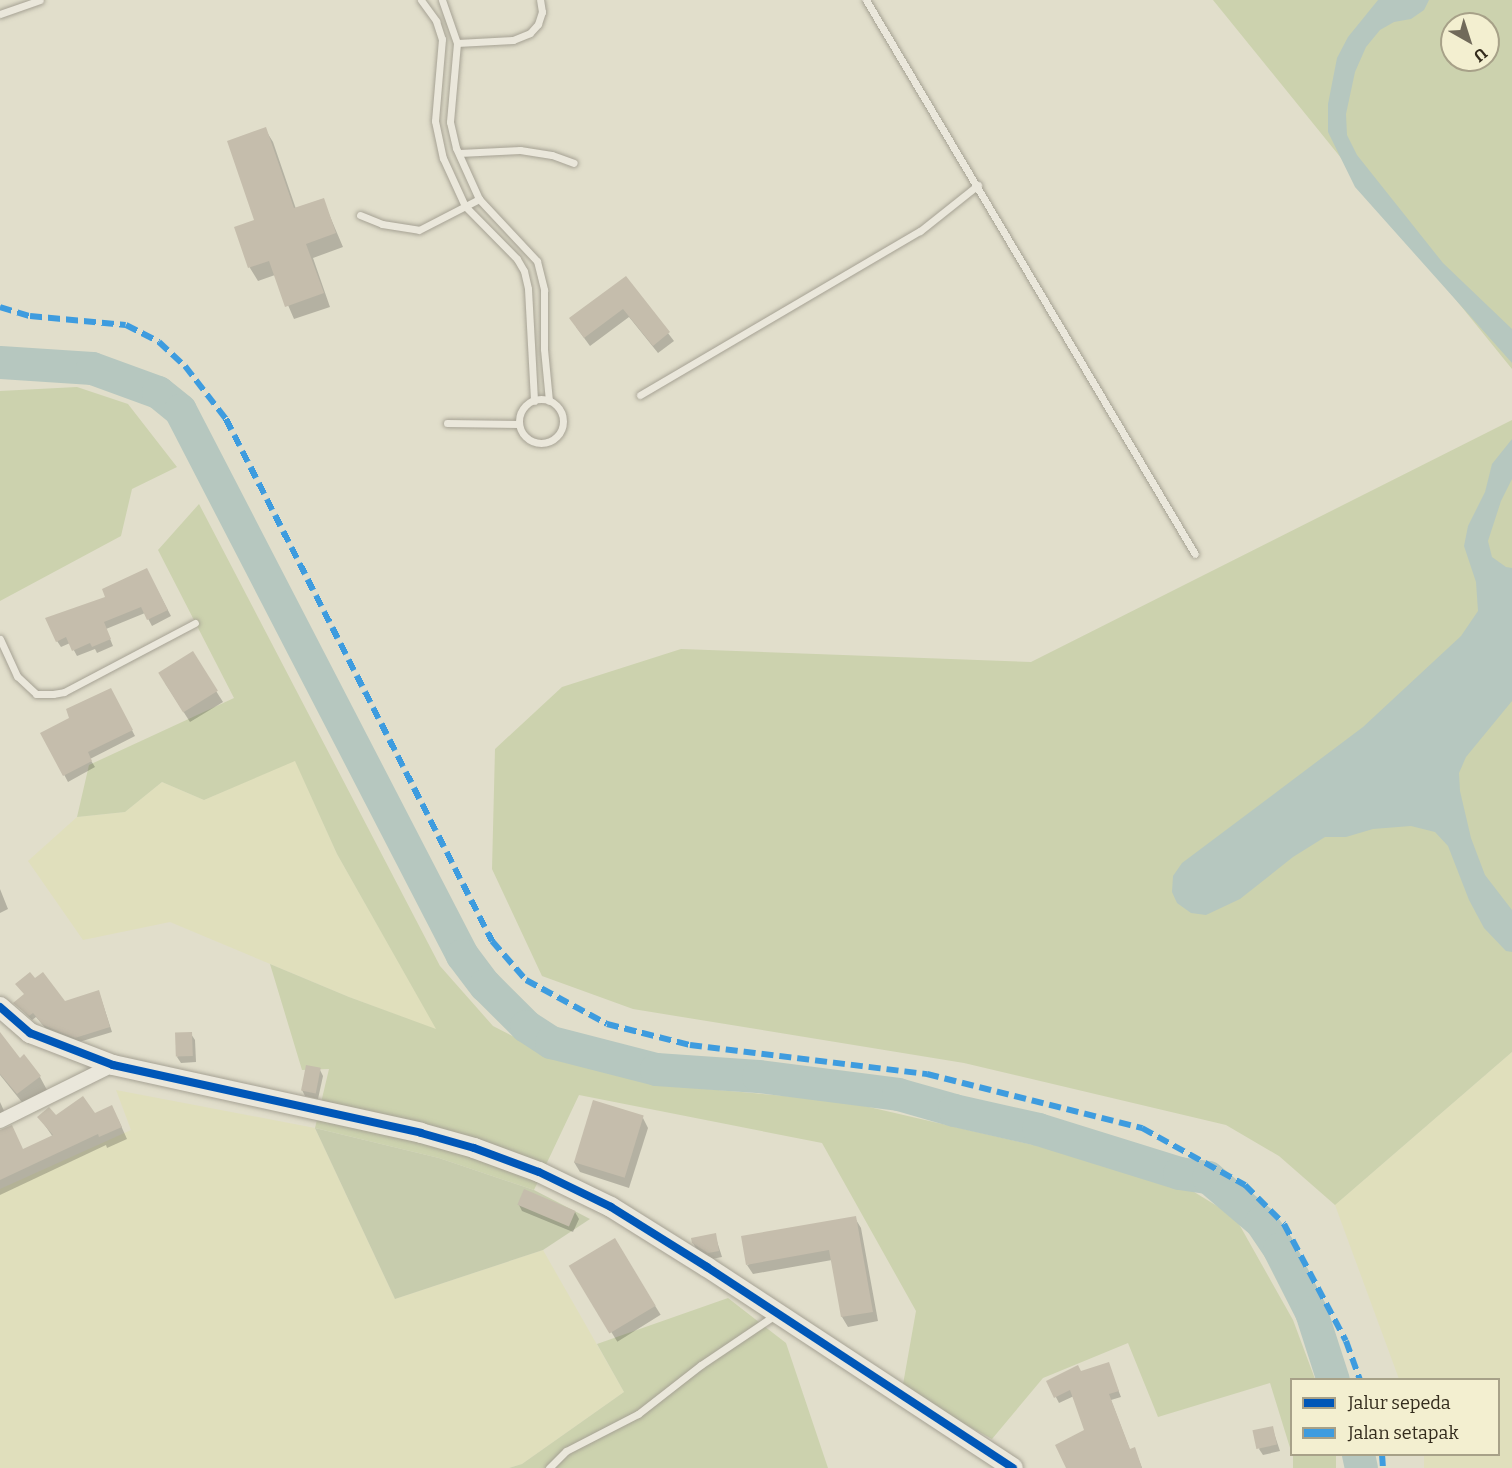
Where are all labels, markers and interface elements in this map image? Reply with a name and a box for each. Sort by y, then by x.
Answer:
north arrow [1440,12,1500,72]
text: U [1470,44,1491,66]
legend [1290,1378,1500,1456]
text: Jalur sepeda [1348,1392,1451,1414]
text: Jalan setapak [1348,1422,1459,1444]

